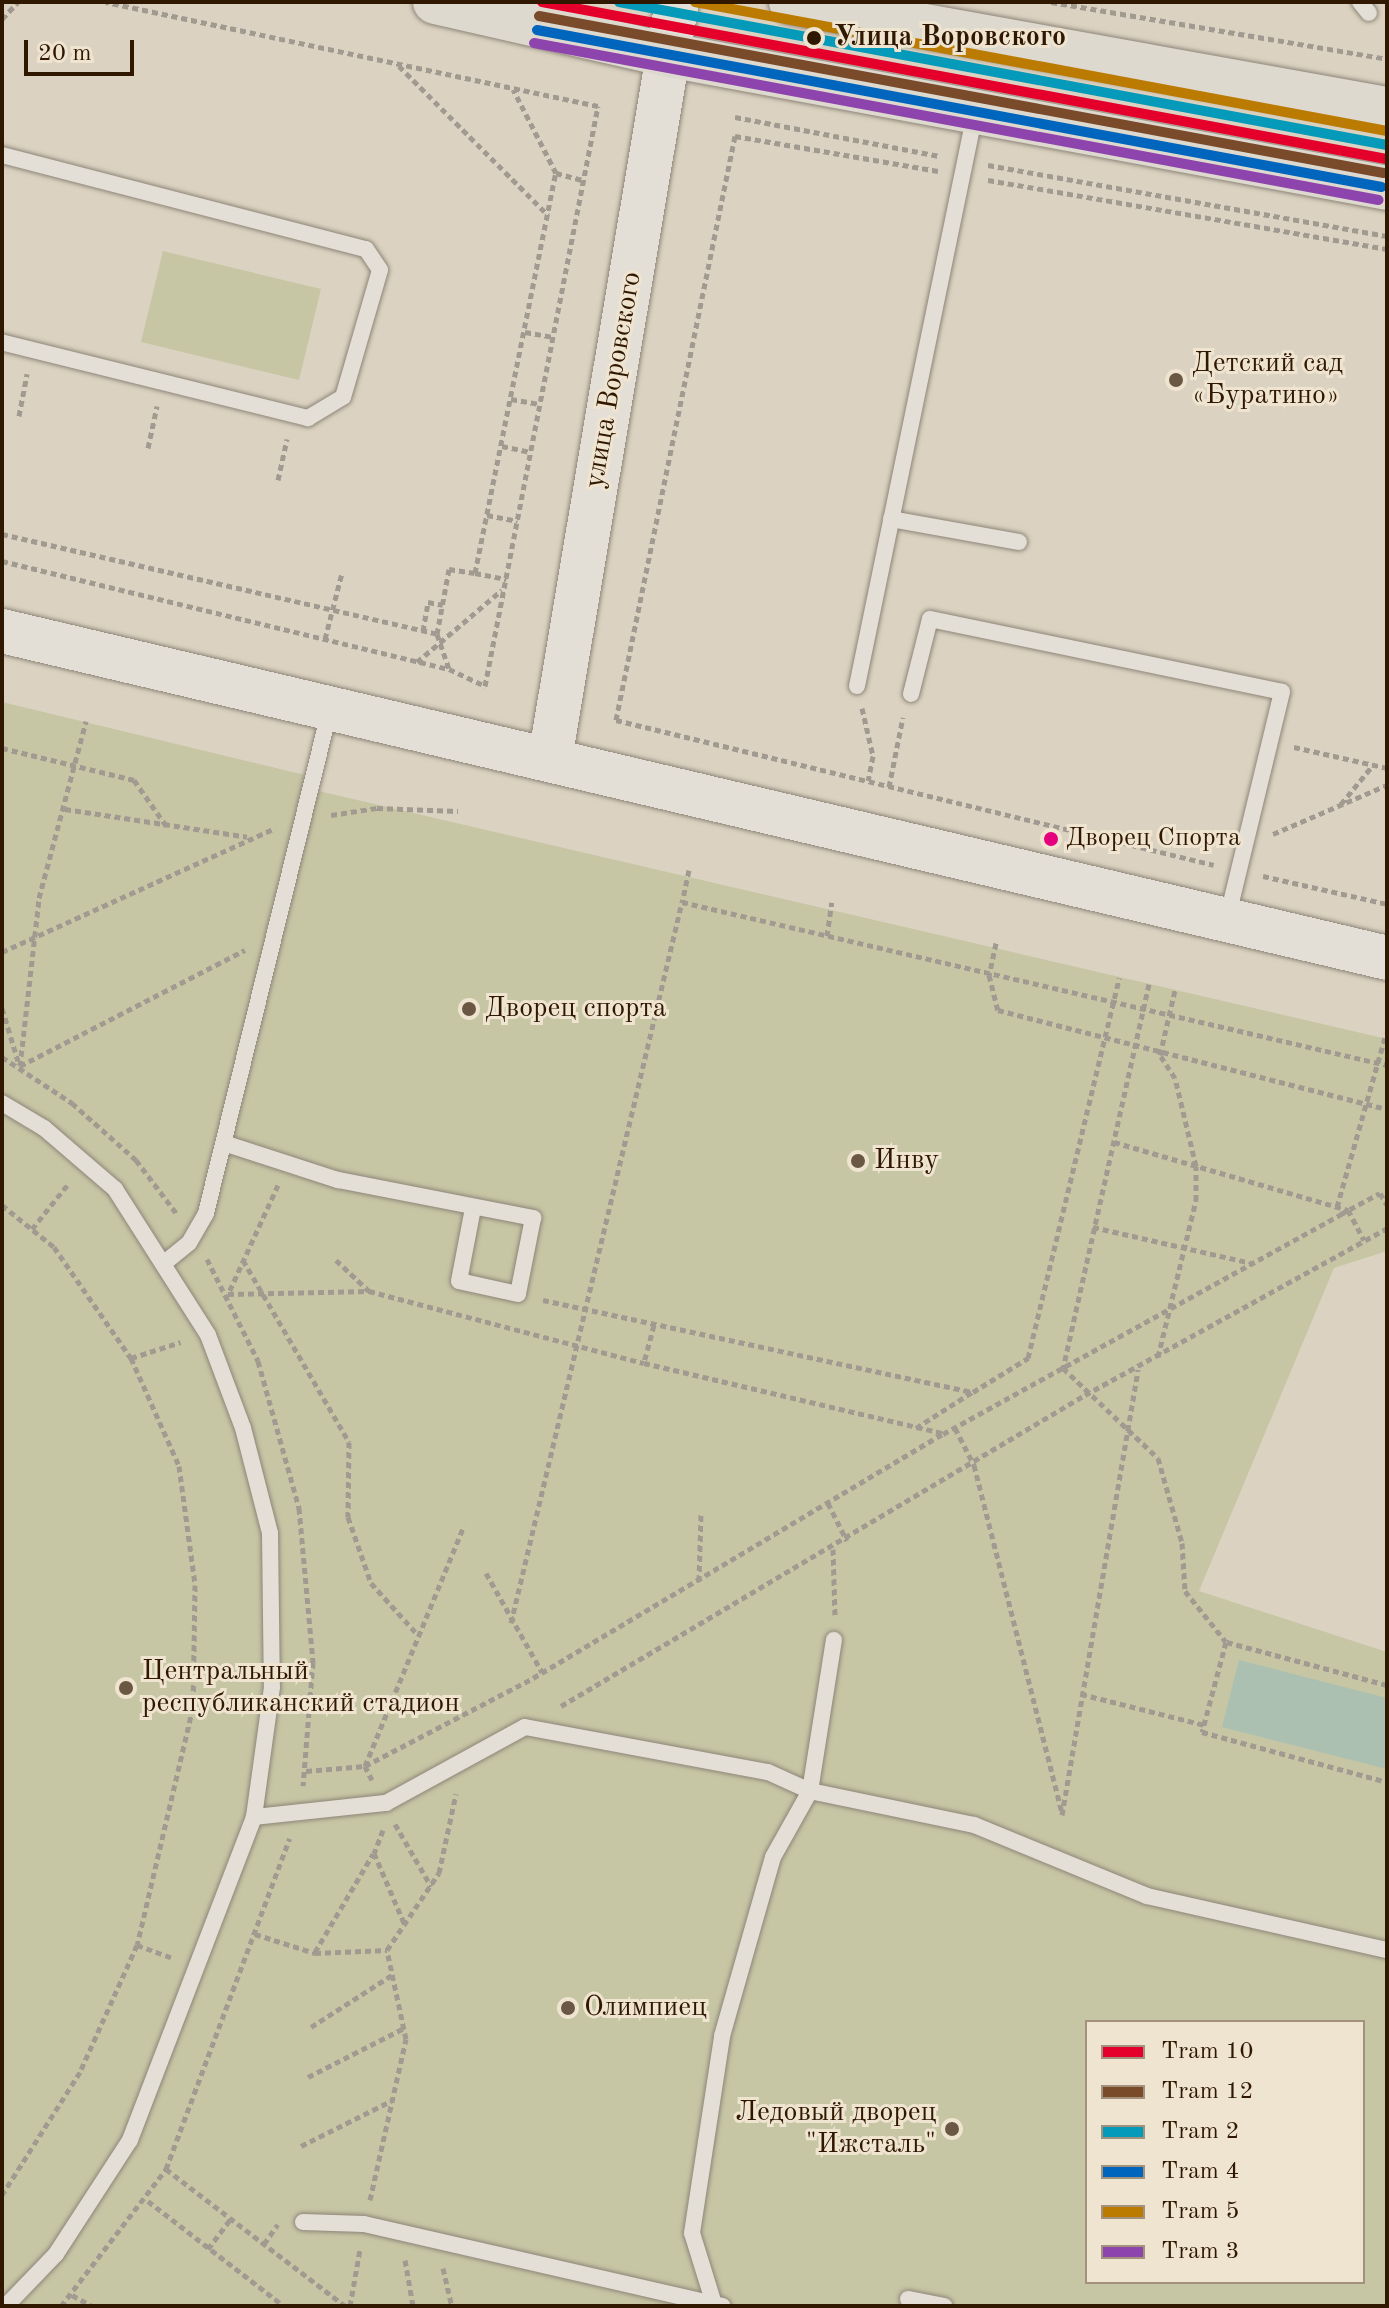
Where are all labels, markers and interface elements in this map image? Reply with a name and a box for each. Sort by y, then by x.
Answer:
place label: Улица Воровского [834,21,1066,55]
scale bar [28,24,138,74]
marker: Улица Воровского [801,25,827,51]
text: 20 m [38,42,92,66]
street label: улица Воровского [578,269,650,491]
place label: Детский сад «Буратино» [1192,347,1343,413]
marker: Детский сад «Буратино» [1167,371,1185,389]
place label: Дворец Спорта [1066,823,1241,855]
marker: Дворец Спорта [1043,831,1059,847]
place label: Дворец спорта [485,992,667,1026]
marker: Дворец спорта [460,1000,478,1018]
place label: Инву [874,1144,939,1178]
marker: Инву [849,1152,867,1170]
place label: Центральный республиканский стадион [142,1655,460,1721]
marker: Центральный республиканский стадион [117,1679,135,1697]
place label: Олимпиец [584,1991,707,2025]
marker: Олимпиец [559,1999,577,2017]
legend [1085,2020,1365,2284]
text: Tram 10 [1161,2040,1253,2064]
text: Tram 12 [1161,2080,1253,2104]
place label: Ледовый дворец "Ижсталь" [735,2096,936,2162]
marker: Ледовый дворец "Ижсталь" [943,2120,961,2138]
text: Tram 2 [1161,2120,1240,2144]
text: Tram 4 [1161,2160,1240,2184]
text: Tram 5 [1161,2200,1240,2224]
text: Tram 3 [1161,2240,1240,2264]

